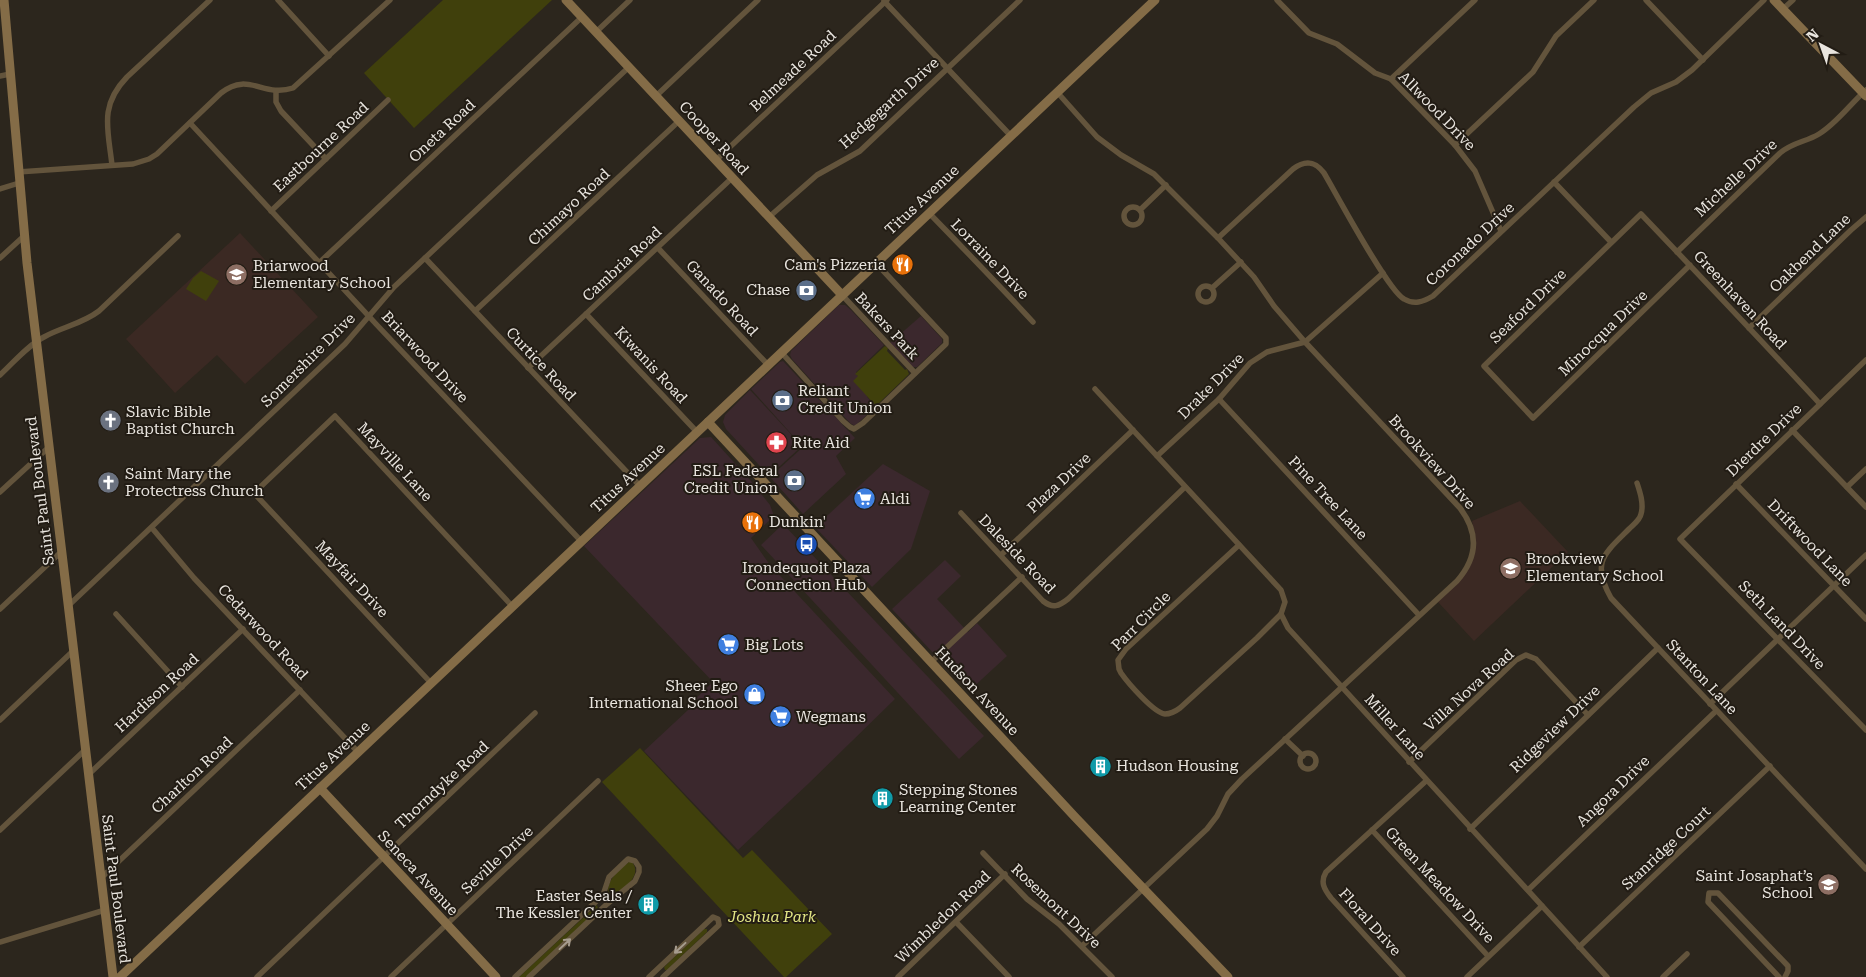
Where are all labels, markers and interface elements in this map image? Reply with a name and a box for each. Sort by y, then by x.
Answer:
north arrow [1796,20,1846,70]
text: N [1803,25,1822,45]
street label: Belmeade Road [746,26,840,115]
street label: Hedgegarth Drive [836,54,942,152]
street label: Allwood Drive [1395,68,1479,154]
street label: Oneta Road [405,95,479,166]
street label: Cooper Road [675,97,753,179]
street label: Eastbourne Road [270,98,373,196]
street label: Michelle Drive [1691,135,1781,221]
street label: Titus Avenue [881,161,963,239]
street label: Chimayo Road [524,164,614,249]
street label: Coronado Drive [1422,198,1518,290]
street label: Oakbend Lane [1766,210,1854,296]
street label: Lorraine Drive [947,215,1033,303]
street label: Cambria Road [579,222,666,305]
street label: Greenhaven Road [1690,247,1791,353]
restaurant icon: Cam's Pizzeria [890,253,914,277]
street label: Ganado Road [682,256,762,340]
place label: Cam's Pizzeria [784,256,886,274]
place label: Briarwood Elementary School [253,257,391,292]
school or university icon: Briarwood Elementary School [225,263,249,287]
street label: Seaford Drive [1486,265,1570,347]
bank icon: Chase [794,278,818,302]
place label: Chase [746,281,790,299]
street label: Minocqua Drive [1555,286,1651,380]
street label: Bakers Park [851,289,923,364]
street label: Briarwood Drive [378,307,472,407]
street label: Somershire Drive [257,309,359,411]
street label: Curtice Road [502,323,580,405]
street label: Kiwanis Road [611,323,691,407]
street label: Drake Drive [1174,349,1248,423]
place label: Reliant Credit Union [798,382,892,417]
bank icon: Reliant Credit Union [770,388,794,412]
street label: Dierdre Drive [1723,400,1805,480]
place label: Slavic Bible Baptist Church [126,403,235,438]
church icon: Slavic Bible Baptist Church [98,409,122,433]
street label: Brookview Drive [1385,411,1479,513]
street label: Saint Paul Boulevard [22,415,58,567]
street label: Mayville Lane [354,419,436,505]
pharmacy icon: Rite Aid [764,431,788,455]
place label: Rite Aid [792,434,850,452]
street label: Titus Avenue [587,439,669,517]
street label: Plaza Drive [1023,449,1095,517]
street label: Pine Tree Lane [1285,452,1371,544]
place label: ESL Federal Credit Union [684,462,778,497]
place label: Saint Mary the Protectress Church [125,465,264,500]
bank icon: ESL Federal Credit Union [782,468,806,492]
church icon: Saint Mary the Protectress Church [97,471,121,495]
supermarket icon: Aldi [852,487,876,511]
place label: Aldi [880,490,910,508]
street label: Driftwood Lane [1764,496,1856,590]
restaurant icon: Dunkin' [741,510,765,534]
street label: Daleside Road [975,511,1060,598]
place label: Dunkin' [769,513,826,531]
bus stop icon: Irondequoit Plaza Connection Hub [794,533,818,557]
street label: Mayfair Drive [312,537,392,621]
place label: Brookview Elementary School [1526,550,1664,585]
school or university icon: Brookview Elementary School [1498,556,1522,580]
place label: Irondequoit Plaza Connection Hub [742,559,870,594]
street label: Seth Land Drive [1735,577,1829,673]
street label: Cedarwood Road [214,580,312,684]
street label: Parr Circle [1108,588,1174,654]
supermarket icon: Big Lots [717,633,741,657]
place label: Big Lots [745,636,803,654]
street label: Stanton Lane [1663,636,1741,718]
street label: Hudson Avenue [931,643,1023,739]
street label: Villa Nova Road [1420,645,1518,735]
street label: Hardison Road [112,649,203,736]
place label: Sheer Ego International School [589,677,738,712]
street label: Ridgeview Drive [1506,682,1604,776]
shop icon: Sheer Ego International School [742,683,766,707]
street label: Miller Lane [1361,690,1429,764]
supermarket icon: Wegmans [768,705,792,729]
place label: Wegmans [796,708,866,726]
street label: Titus Avenue [292,717,374,795]
street label: Charlton Road [148,733,237,817]
street label: Thorndyke Road [392,737,493,833]
street label: Angora Drive [1573,752,1653,830]
building icon: Hudson Housing [1088,754,1112,778]
place label: Hudson Housing [1116,757,1239,775]
place label: Stepping Stones Learning Center [899,781,1017,816]
building icon: Stepping Stones Learning Center [871,787,895,811]
street label: Stanridge Court [1618,802,1714,894]
street label: Saint Paul Boulevard [98,813,134,965]
street label: Seville Drive [457,822,537,898]
street label: Green Meadow Drive [1382,823,1498,947]
street label: Seneca Avenue [374,827,462,919]
street label: Rosemont Drive [1008,860,1104,952]
street label: Wimbledon Road [892,867,995,967]
place label: Saint Josaphat’s School [1696,867,1813,902]
school or university icon: Saint Josaphat’s School [1817,873,1841,897]
street label: Floral Drive [1335,885,1405,959]
place label: Easter Seals / The Kessler Center [496,887,633,922]
building icon: Easter Seals / The Kessler Center [636,893,660,917]
park label: Joshua Park [727,908,817,926]
one-way arrow [558,938,571,950]
one-way arrow [673,942,686,954]

